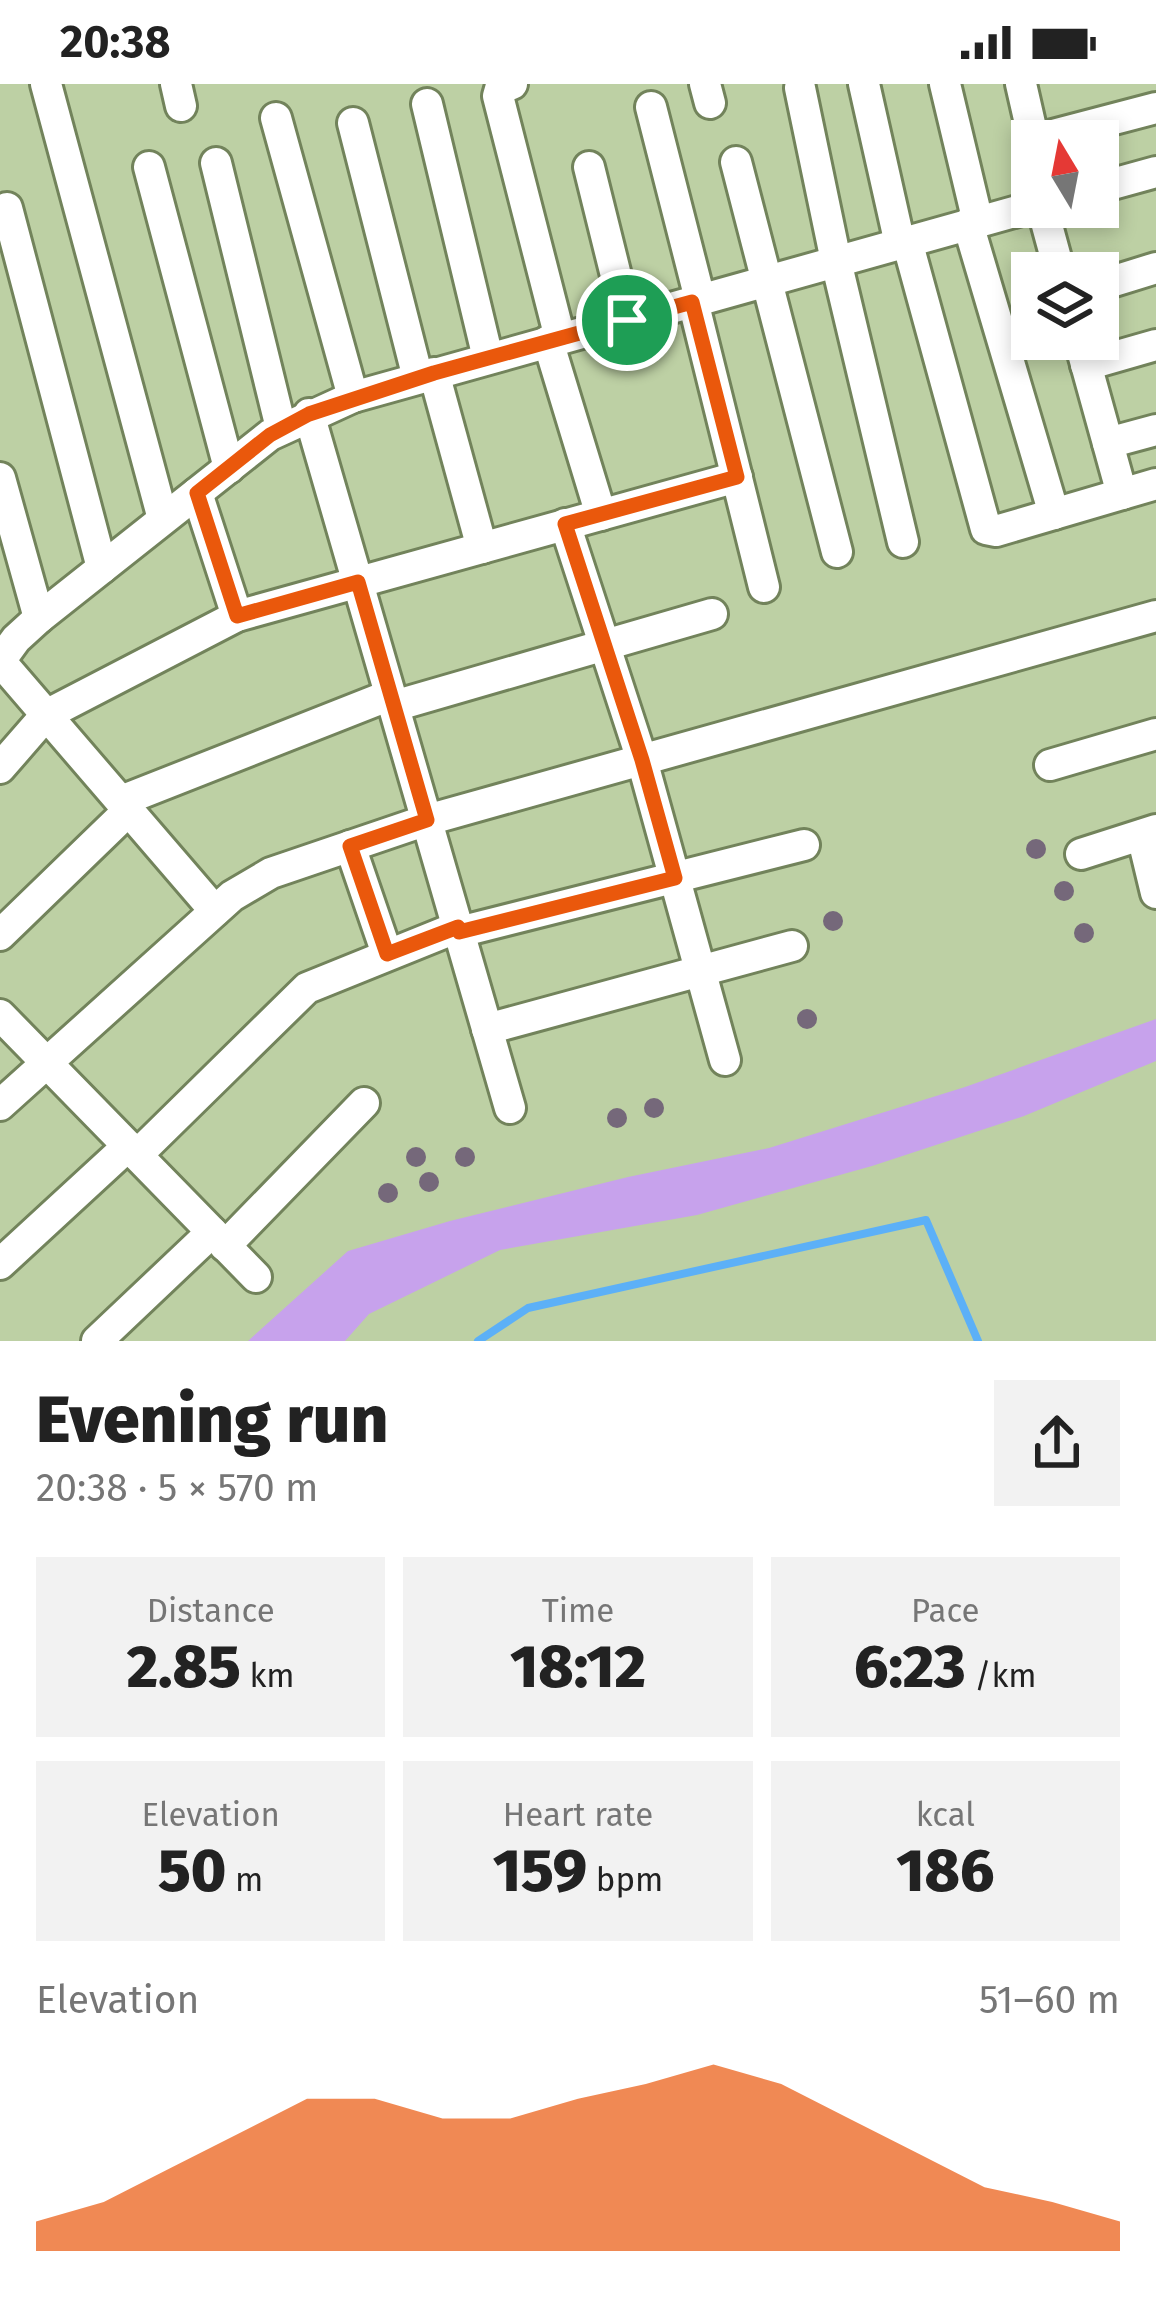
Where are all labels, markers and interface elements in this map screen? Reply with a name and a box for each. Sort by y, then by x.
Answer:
text: 20:38 [60,15,171,69]
north arrow [1011,120,1119,228]
map controls [1011,120,1119,360]
button: layers [1011,252,1119,360]
pin [576,269,678,371]
icon: arrive [594,287,660,353]
text: Evening run [36,1380,388,1459]
button: share [994,1380,1120,1506]
text: 20:38 · 5 × 570 m [36,1465,318,1511]
text: Distance [147,1591,275,1631]
text: Time [542,1591,614,1631]
text: Pace [911,1591,980,1631]
text: 2.85 [127,1631,241,1703]
text: 18:12 [510,1631,646,1703]
text: 6:23 [854,1631,965,1703]
text: km [241,1656,295,1696]
text: /km [965,1656,1037,1696]
text: Elevation [142,1795,280,1835]
text: Heart rate [503,1795,653,1835]
text: kcal [916,1795,975,1835]
text: 50 [158,1835,226,1907]
text: 159 [493,1835,587,1907]
text: 186 [896,1835,994,1907]
text: m [226,1860,263,1900]
text: bpm [587,1860,663,1900]
text: Elevation [36,1977,199,2023]
text: 51–60 m [979,1977,1120,2023]

